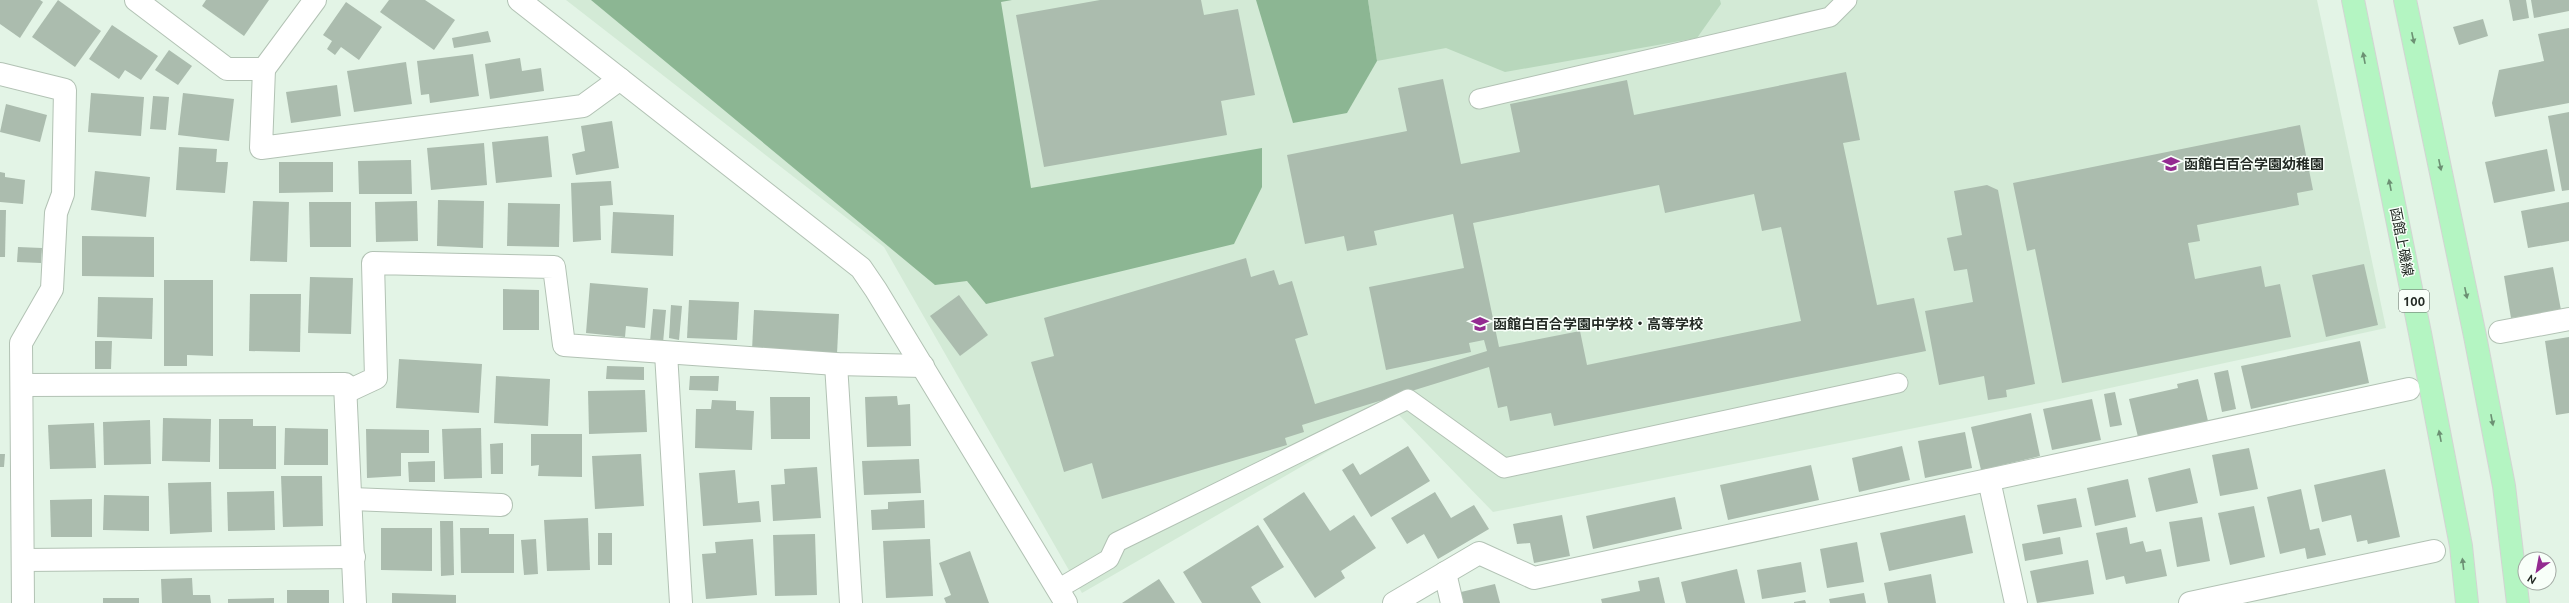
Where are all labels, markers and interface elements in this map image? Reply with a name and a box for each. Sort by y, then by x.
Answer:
one-way arrow [2410,32,2416,44]
one-way arrow [2361,52,2367,64]
school or university icon: 函館白百合学園幼稚園 [2161,154,2181,174]
place label: 函館白百合学園幼稚園 [2184,156,2324,172]
one-way arrow [2437,159,2443,172]
one-way arrow [2387,179,2393,191]
street label: 函館上磯線 [2387,206,2417,278]
one-way arrow [2464,286,2470,299]
road number: 100 [2399,290,2429,312]
school or university icon: 函館白百合学園中学校・高等学校 [1470,314,1490,334]
place label: 函館白百合学園中学校・高等学校 [1493,316,1703,332]
one-way arrow [2489,414,2495,426]
one-way arrow [2436,430,2442,442]
north arrow [2517,551,2557,591]
one-way arrow [2459,558,2466,570]
text: N [2525,572,2538,587]

